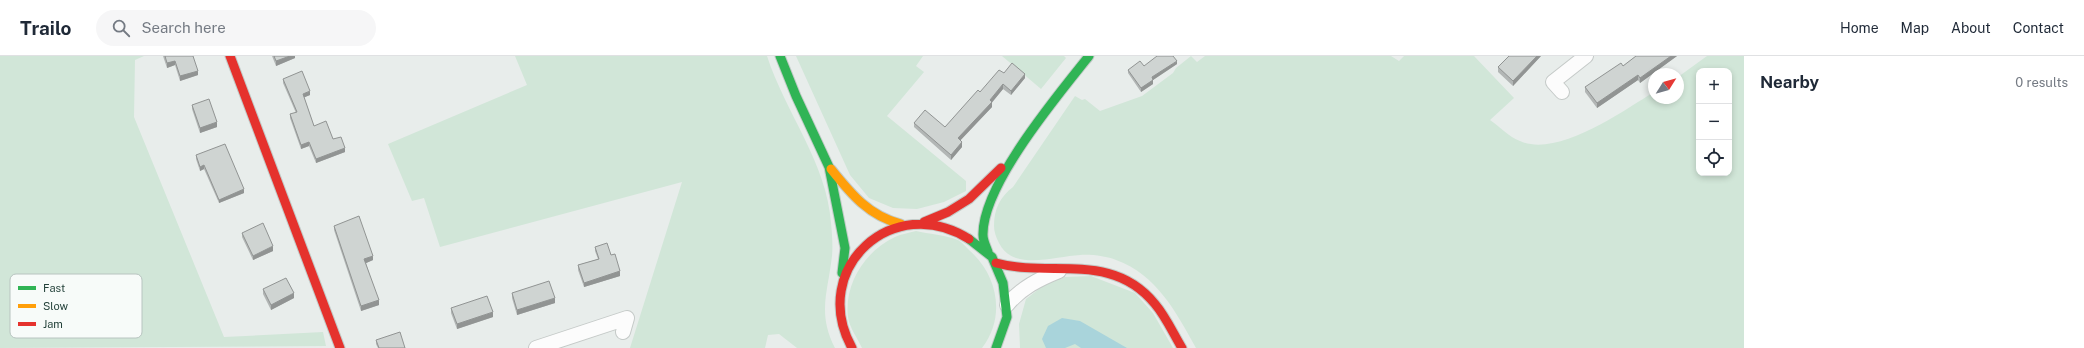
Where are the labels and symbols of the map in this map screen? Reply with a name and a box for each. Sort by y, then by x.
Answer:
north arrow [1648,68,1684,104]
legend [10,274,142,338]
text: Fast [43,282,65,294]
text: Slow [43,300,69,312]
text: Jam [43,318,63,330]

